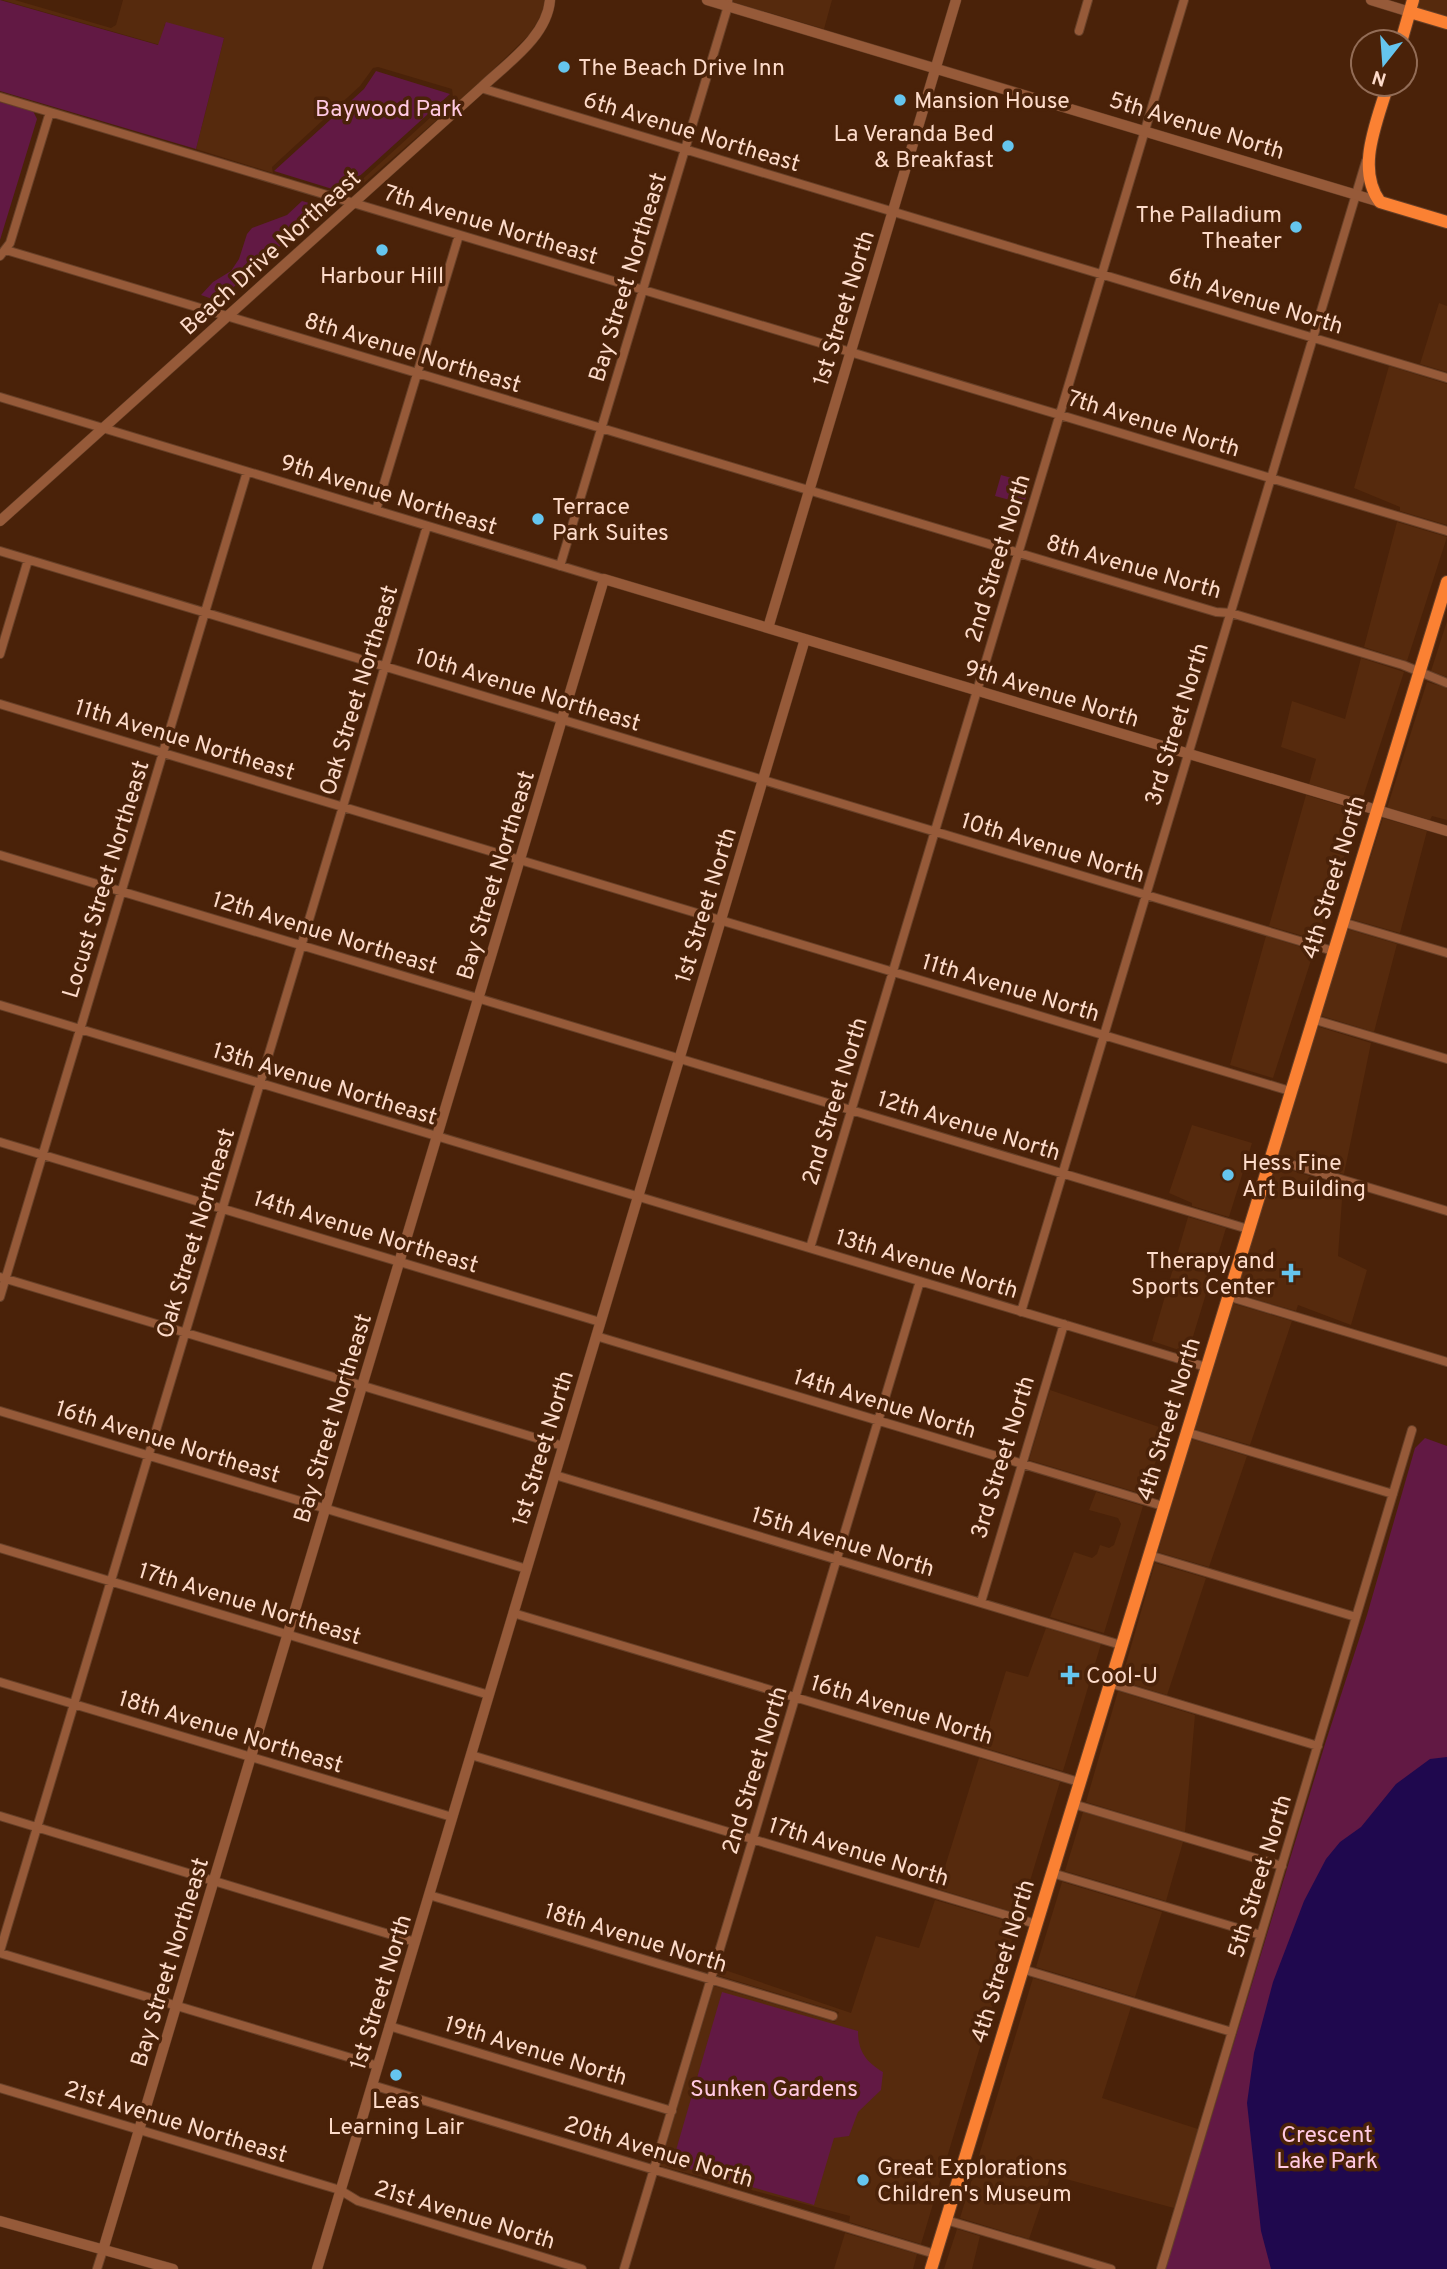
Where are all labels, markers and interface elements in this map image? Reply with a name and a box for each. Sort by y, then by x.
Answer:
north arrow [1349,28,1419,98]
place label: The Beach Drive Inn [578,55,785,84]
marker: The Beach Drive Inn [556,59,572,75]
text: N [1370,64,1390,91]
street label: 6th Avenue Northeast [579,87,803,180]
street label: 5th Avenue North [1105,87,1287,168]
place label: Mansion House [914,88,1070,117]
marker: Mansion House [892,92,908,108]
park label: Baywood Park [315,96,463,125]
place label: La Veranda Bed & Breakfast [834,121,994,176]
marker: La Veranda Bed & Breakfast [1000,138,1016,154]
street label: Beach Drive Northeast [175,165,368,343]
street label: Bay Street Northeast [584,170,675,386]
street label: 7th Avenue Northeast [380,180,601,273]
place label: The Palladium Theater [1136,202,1282,257]
marker: The Palladium Theater [1288,219,1304,235]
street label: 1st Street North [808,227,883,390]
marker: Harbour Hill [374,242,390,258]
street label: 6th Avenue North [1164,262,1346,343]
place label: Harbour Hill [320,263,444,292]
street label: 8th Avenue Northeast [300,308,524,401]
street label: 7th Avenue North [1064,385,1243,465]
street label: 9th Avenue Northeast [276,450,500,543]
street label: 2nd Street North [960,471,1039,646]
place label: Terrace Park Suites [552,494,669,549]
marker: Terrace Park Suites [530,511,546,527]
street label: 8th Avenue North [1042,530,1224,607]
street label: Oak Street Northeast [315,582,406,799]
street label: 3rd Street North [1140,640,1217,810]
street label: 10th Avenue Northeast [411,643,644,740]
street label: 9th Avenue North [960,655,1142,736]
street label: 11th Avenue Northeast [71,694,298,789]
street label: Locust Street Northeast [57,757,157,1002]
street label: Bay Street Northeast [452,768,543,984]
street label: 4th Street North [1297,793,1374,963]
street label: 10th Avenue North [957,808,1148,891]
street label: 1st Street North [670,824,745,987]
street label: 12th Avenue Northeast [208,886,440,982]
street label: 11th Avenue North [918,949,1103,1030]
street label: 2nd Street North [797,1014,876,1189]
street label: 13th Avenue Northeast [208,1037,440,1133]
street label: 12th Avenue North [873,1086,1063,1169]
street label: Oak Street Northeast [152,1125,243,1342]
place label: Hess Fine Art Building [1242,1150,1366,1205]
marker: Hess Fine Art Building [1220,1167,1236,1183]
street label: 14th Avenue Northeast [249,1185,481,1281]
street label: 13th Avenue North [831,1224,1021,1307]
place label: Therapy and Sports Center [1131,1248,1275,1303]
marker: Therapy and Sports Center [1281,1263,1301,1283]
street label: Bay Street Northeast [289,1311,380,1527]
street label: 4th Street North [1132,1335,1209,1505]
street label: 14th Avenue North [789,1364,979,1447]
street label: 1st Street North [507,1367,582,1530]
street label: 3rd Street North [966,1373,1043,1543]
street label: 16th Avenue Northeast [51,1395,283,1491]
street label: 15th Avenue North [747,1502,938,1585]
street label: 17th Avenue Northeast [134,1558,364,1653]
place label: Cool-U [1086,1663,1158,1692]
marker: Cool-U [1060,1665,1080,1685]
street label: 16th Avenue North [806,1670,996,1753]
street label: 2nd Street North [717,1683,796,1858]
street label: 18th Avenue Northeast [114,1685,346,1781]
street label: 5th Street North [1223,1792,1300,1962]
street label: 17th Avenue North [764,1812,952,1895]
street label: Bay Street Northeast [126,1855,217,2071]
street label: 4th Street North [966,1877,1043,2047]
street label: 18th Avenue North [540,1898,730,1981]
street label: 1st Street North [345,1911,420,2074]
street label: 19th Avenue North [440,2011,630,2094]
marker: Leas Learning Lair [388,2067,404,2083]
street label: 21st Avenue Northeast [60,2076,290,2171]
park label: Sunken Gardens [690,2076,858,2105]
place label: Leas Learning Lair [328,2088,464,2143]
street label: 20th Avenue North [560,2111,756,2196]
park label: Crescent Lake Park [1276,2122,1378,2177]
place label: Great Explorations Children's Museum [877,2155,1072,2210]
marker: Great Explorations Children's Museum [855,2172,871,2188]
street label: 21st Avenue North [370,2175,558,2258]

